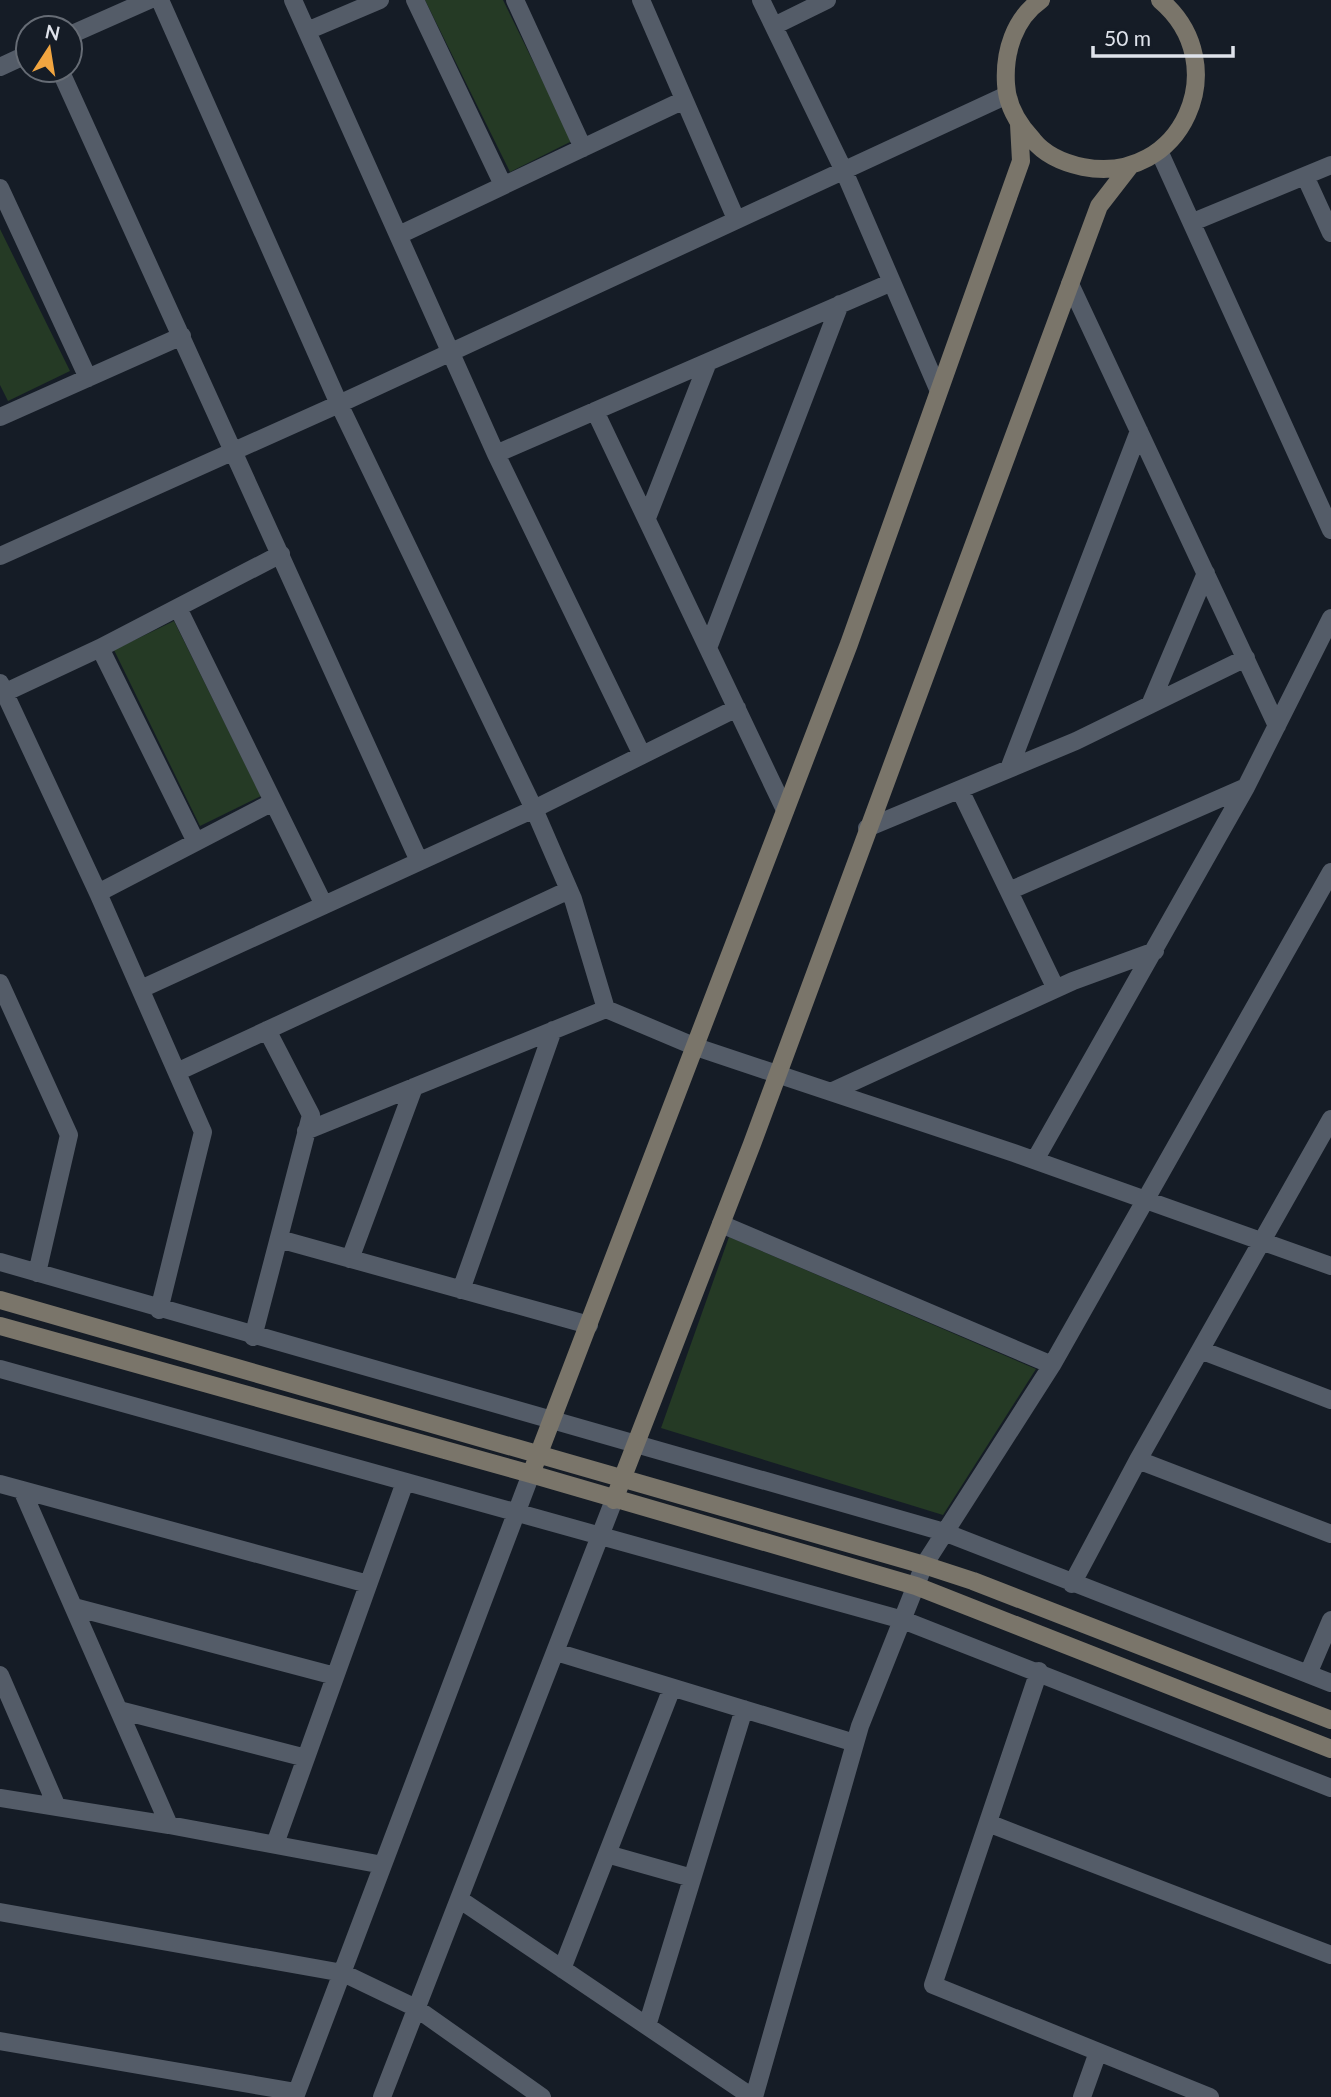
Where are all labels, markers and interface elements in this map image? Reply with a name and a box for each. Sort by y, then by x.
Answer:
north arrow [14,14,84,84]
scale bar [1093,14,1233,58]
text: N [43,19,62,45]
text: 50 m [1104,25,1151,50]

